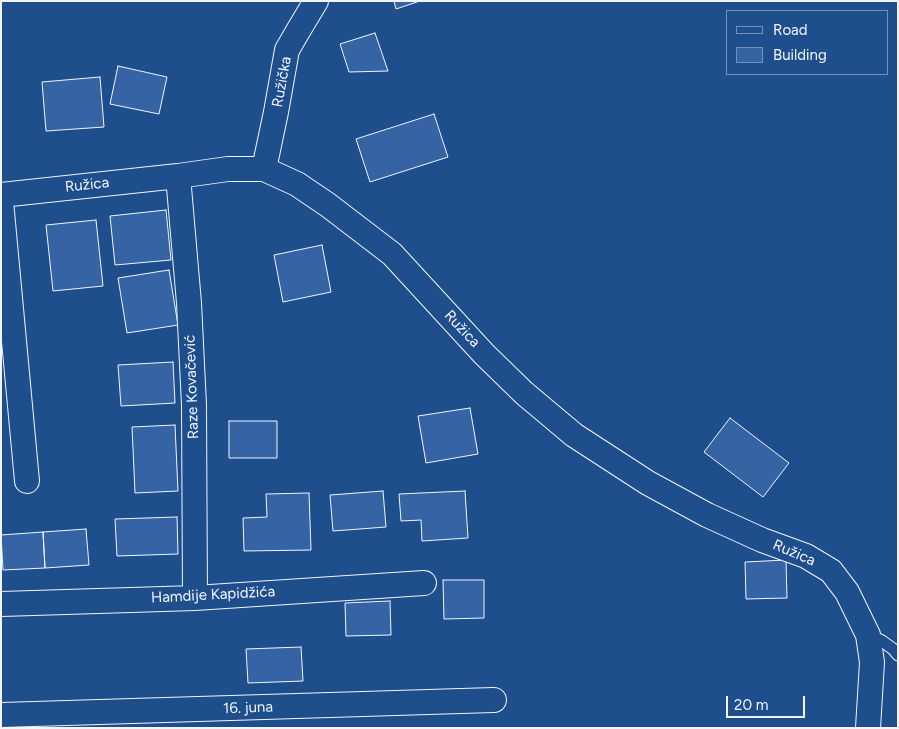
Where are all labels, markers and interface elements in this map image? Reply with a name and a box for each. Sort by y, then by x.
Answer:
legend [726,10,889,75]
text: Road [773,21,808,39]
text: Building [773,46,827,64]
street label: Ružička [269,55,295,109]
street label: Ružica [64,174,110,196]
street label: Ružica [440,307,484,351]
street label: Raze Kovačević [181,334,203,440]
street label: Ružica [770,536,818,570]
street label: Hamdije Kapidžića [150,583,276,607]
scale bar [729,686,808,718]
text: 20 m [734,696,768,714]
street label: 16. juna [223,698,273,718]

